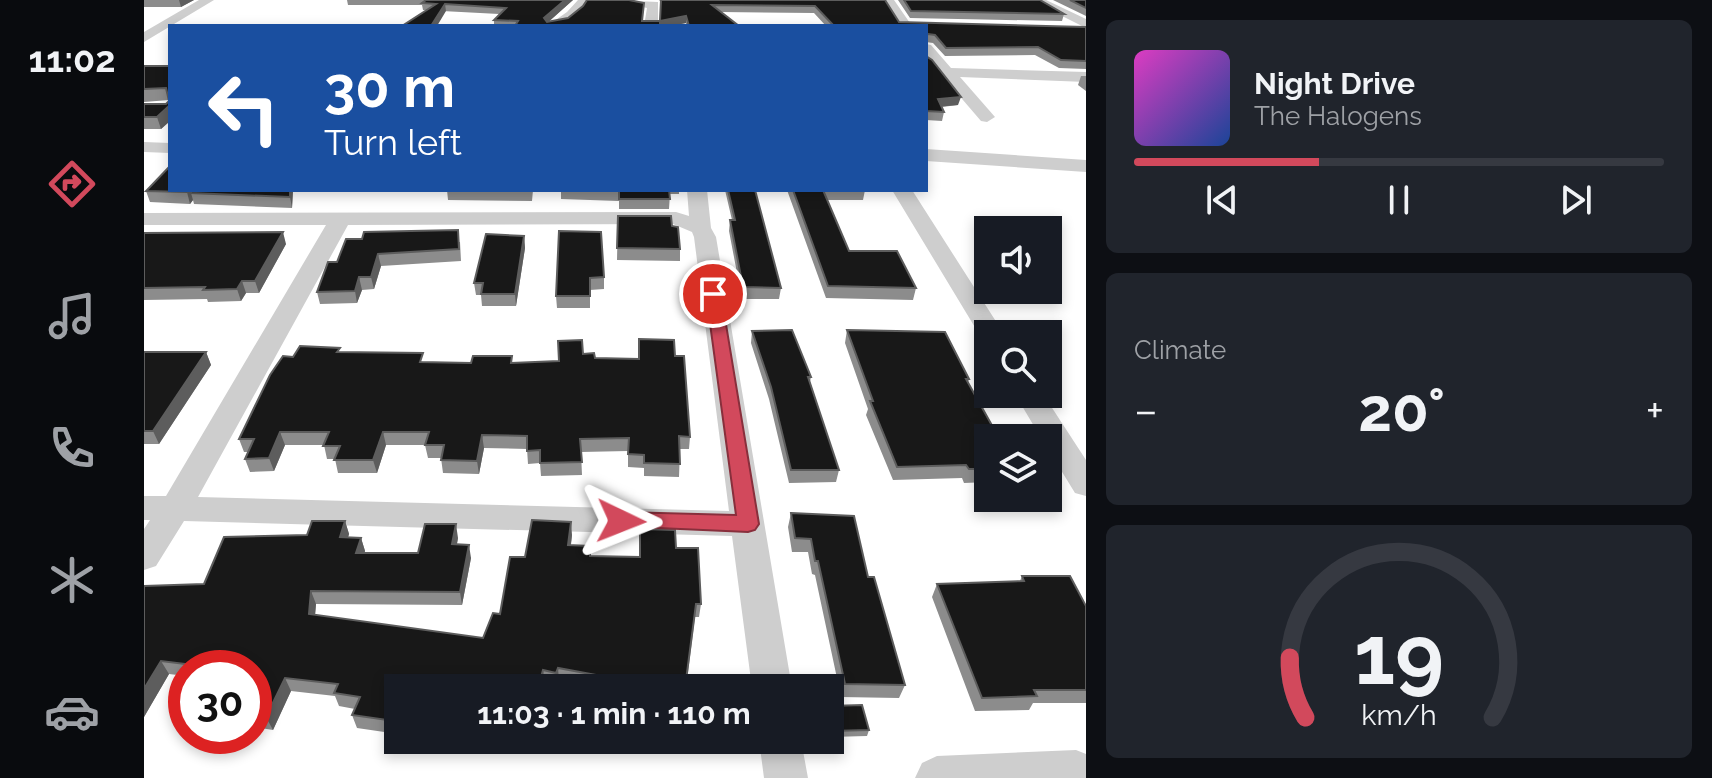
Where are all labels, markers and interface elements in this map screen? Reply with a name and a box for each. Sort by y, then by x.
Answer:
text: 11:02 [29,38,115,80]
text: 30 m [324,54,455,120]
icon: left [192,56,296,160]
text: Night Drive [1254,66,1415,101]
text: The Halogens [1254,101,1422,131]
text: Turn left [324,121,462,163]
icon: directions [44,156,100,212]
icon: previous [1200,178,1244,222]
icon: pause [1377,178,1421,222]
icon: next [1554,178,1598,222]
map controls [974,216,1062,512]
button: sound [974,216,1062,304]
pin [679,260,747,328]
icon: arrive [691,272,735,316]
icon: music [44,288,100,344]
button: search [974,320,1062,408]
text: Climate [1134,335,1226,365]
text: 20° [1358,375,1445,445]
text: − [1134,385,1158,436]
text: + [1646,385,1664,436]
icon: phone [44,420,100,476]
button: layers [974,424,1062,512]
position arrow [579,479,663,563]
icon: climate [44,552,100,608]
text: 19 [1354,605,1444,702]
speed limit sign: 30 [168,650,272,754]
icon: car [44,684,100,740]
text: 11:03 · 1 min · 110 m [477,696,751,731]
text: km/h [1361,698,1437,732]

